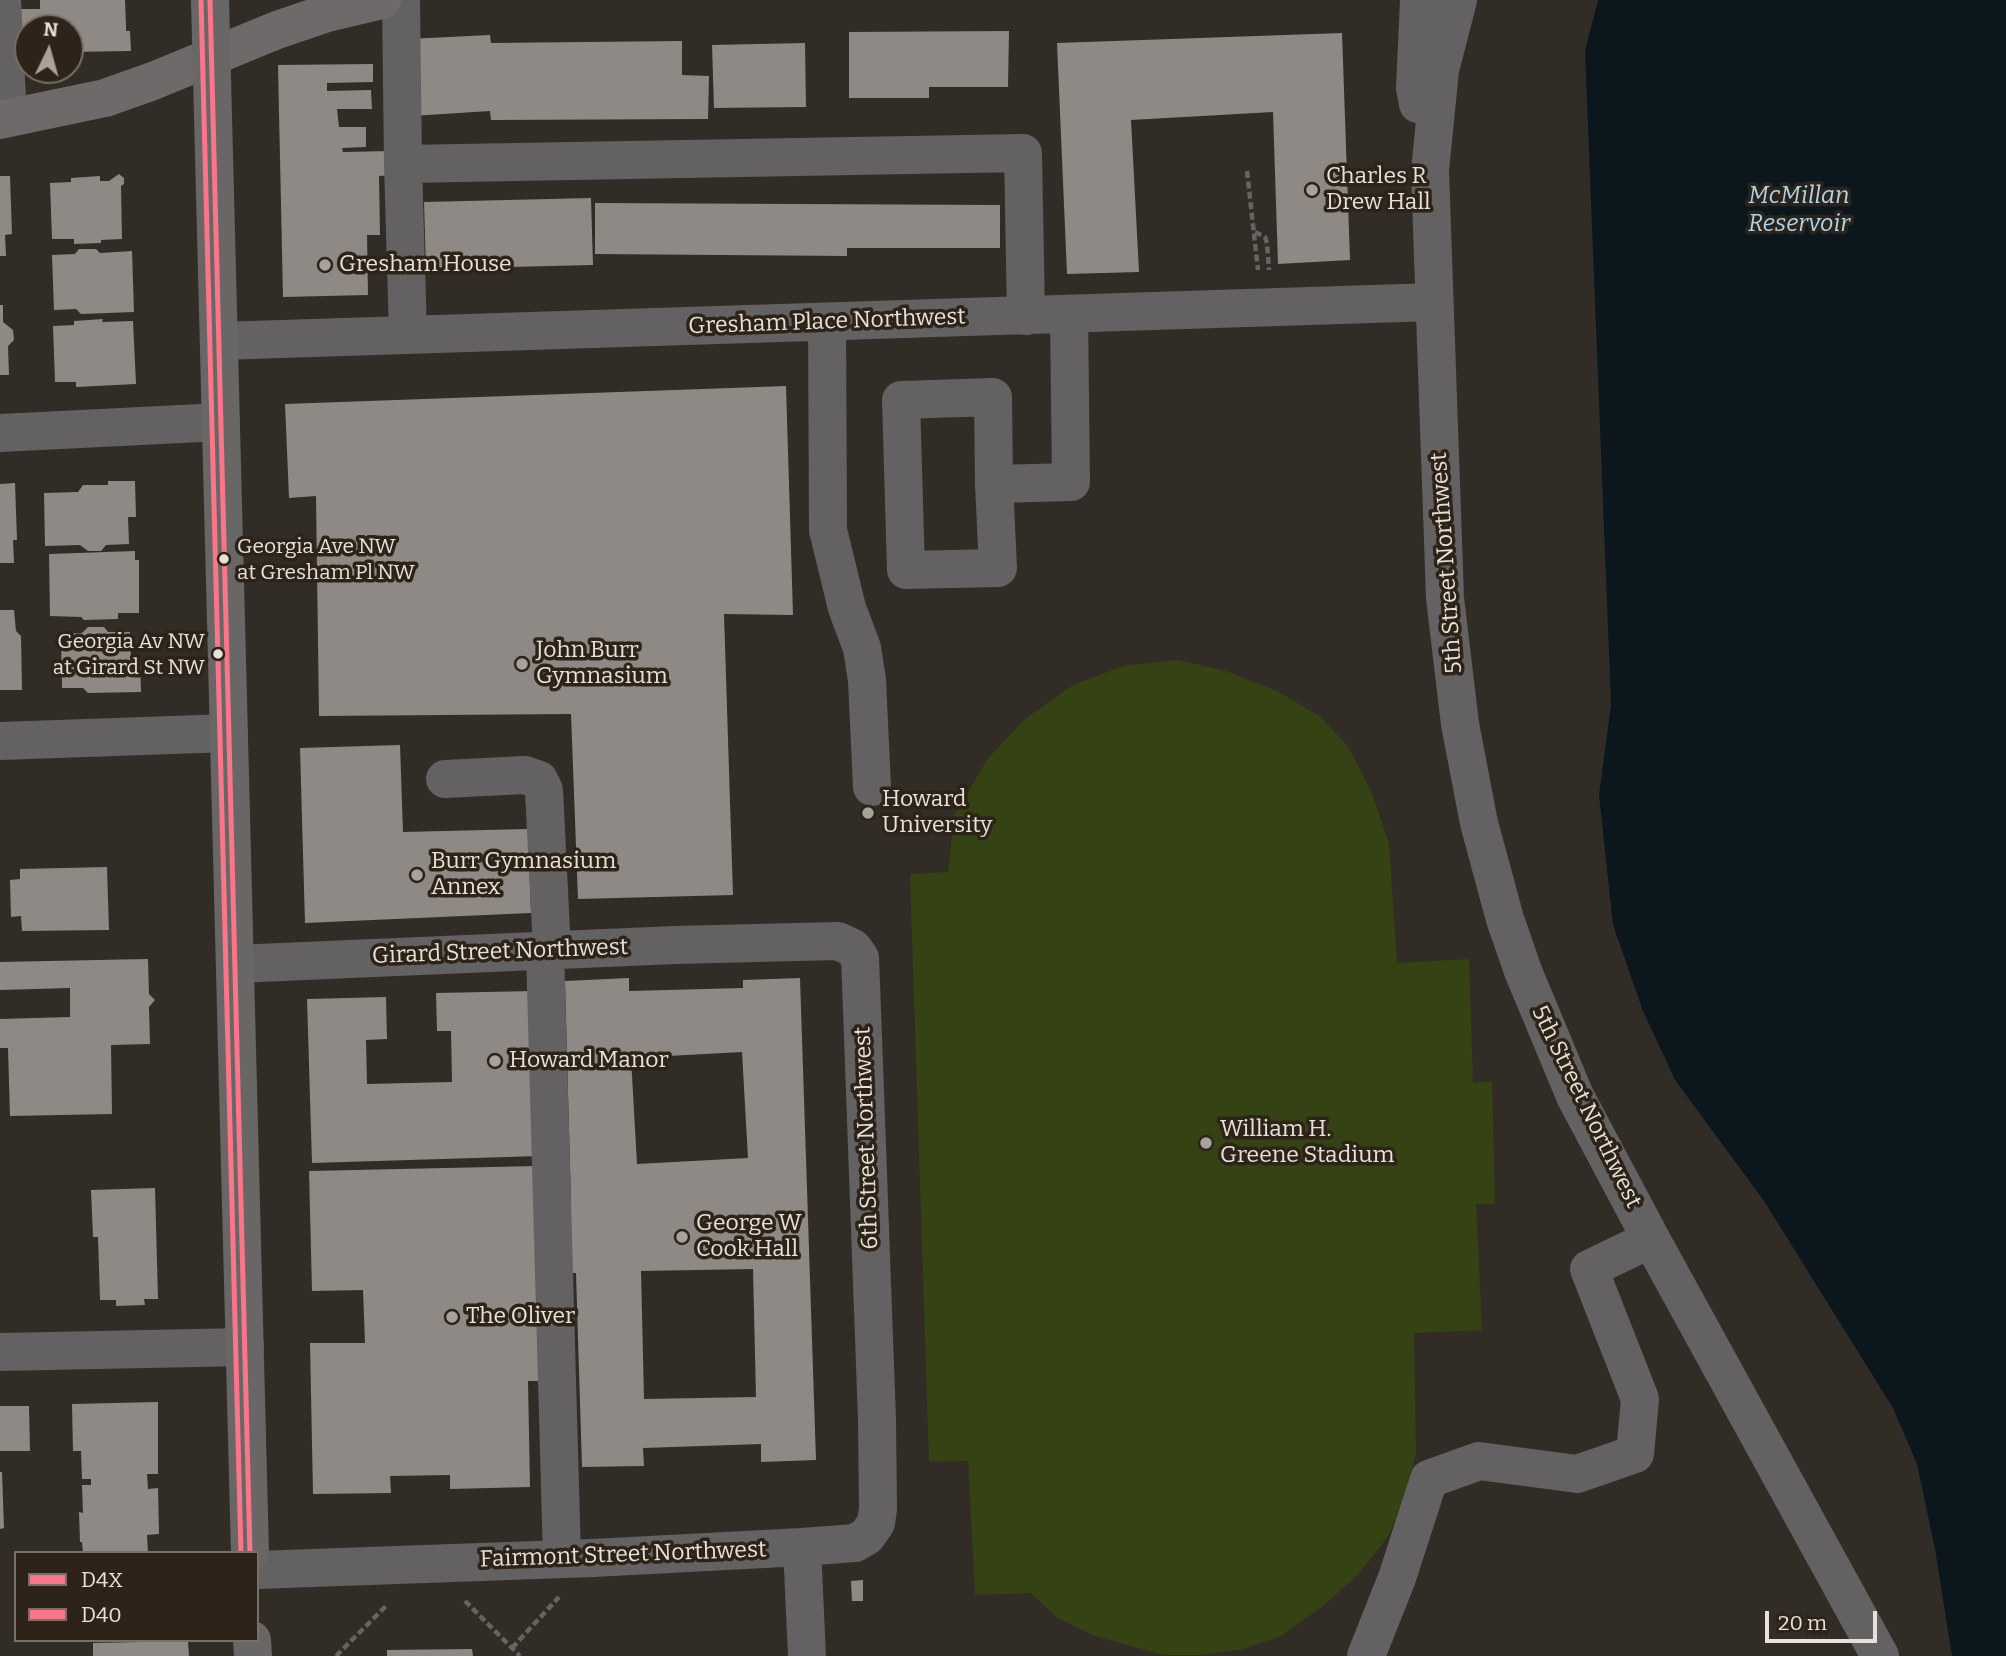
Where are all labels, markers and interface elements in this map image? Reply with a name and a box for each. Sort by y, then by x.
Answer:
north arrow [14,14,84,84]
text: N [42,17,59,42]
place label: Charles R Drew Hall [1326,163,1431,217]
marker: Charles R Drew Hall [1304,182,1320,198]
water label: McMillan Reservoir [1748,182,1850,238]
place label: Gresham House [339,251,512,279]
marker: Gresham House [317,257,333,273]
street label: Gresham Place Northwest [688,303,966,341]
street label: 5th Street Northwest [1425,451,1469,675]
place label: Georgia Ave NW at Gresham Pl NW [237,534,415,584]
marker: Georgia Ave NW at Gresham Pl NW [217,552,231,566]
place label: Georgia Av NW at Girard St NW [53,629,205,679]
place label: John Burr Gymnasium [536,637,668,691]
marker: Georgia Av NW at Girard St NW [211,647,225,661]
marker: John Burr Gymnasium [514,656,530,672]
place label: Howard University [882,786,992,840]
marker: Howard University [860,805,876,821]
place label: Burr Gymnasium Annex [431,848,616,902]
marker: Burr Gymnasium Annex [409,867,425,883]
street label: Girard Street Northwest [372,934,628,970]
street label: 5th Street Northwest [1525,1001,1647,1213]
street label: 6th Street Northwest [849,1026,885,1250]
place label: Howard Manor [509,1047,669,1075]
marker: Howard Manor [487,1053,503,1069]
place label: William H. Greene Stadium [1220,1116,1394,1170]
marker: William H. Greene Stadium [1198,1135,1214,1151]
place label: George W Cook Hall [696,1210,802,1264]
marker: George W Cook Hall [674,1229,690,1245]
place label: The Oliver [466,1303,575,1331]
marker: The Oliver [444,1309,460,1325]
street label: Fairmont Street Northwest [479,1536,767,1574]
legend [14,1551,259,1642]
text: D4X [81,1567,123,1593]
scale bar [1768,1596,1880,1640]
text: D40 [81,1602,122,1628]
text: 20 m [1778,1610,1827,1636]

